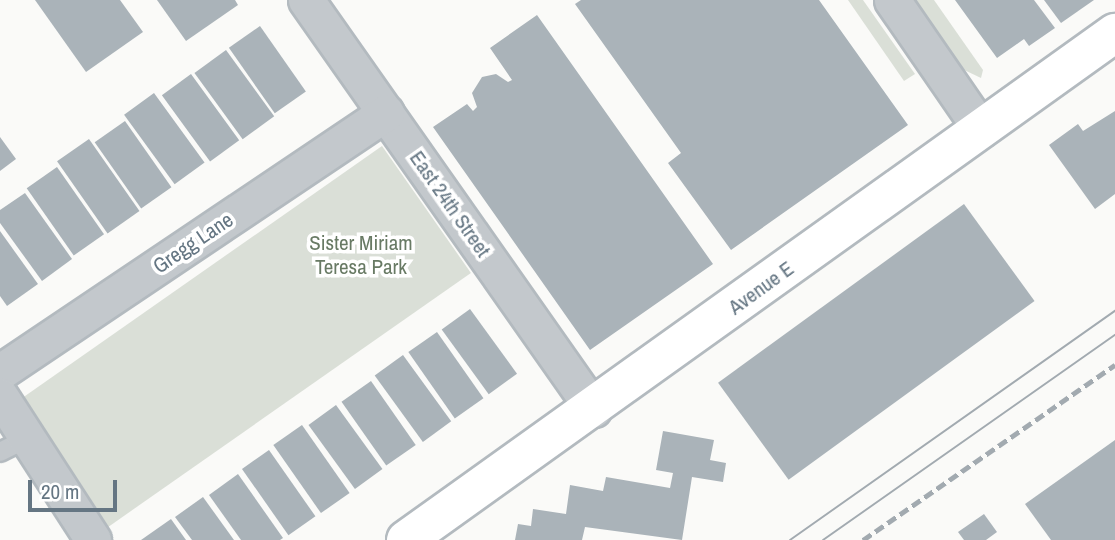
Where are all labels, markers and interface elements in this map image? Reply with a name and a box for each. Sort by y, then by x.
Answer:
street label: East 24th Street [404,146,496,262]
street label: Gregg Lane [148,207,238,279]
park label: Sister Miriam Teresa Park [309,230,413,280]
street label: Avenue E [724,256,798,320]
scale bar [32,466,121,510]
text: 20 m [41,477,79,506]

